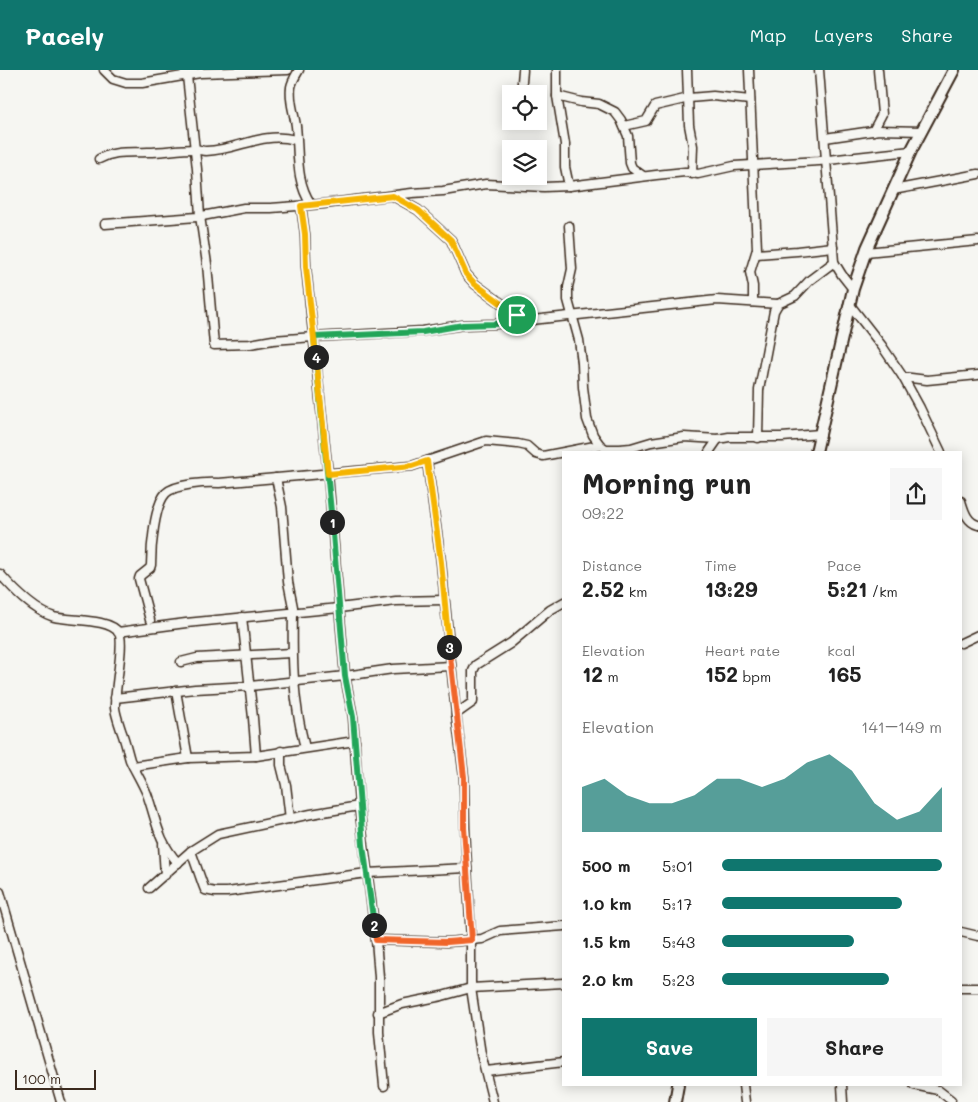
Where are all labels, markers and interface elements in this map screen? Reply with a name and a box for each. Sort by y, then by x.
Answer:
text: Pacely [25,20,104,51]
text: Map [750,23,786,47]
text: Layers [814,23,873,47]
text: Share [901,23,953,47]
map controls [502,85,547,185]
button: locate [502,85,547,130]
button: layers [502,140,547,185]
pin [496,294,538,336]
icon: arrive [503,301,531,329]
pin: 4 [304,344,328,370]
text: 4 [312,348,321,367]
text: Morning run [582,465,751,501]
button: share [890,468,942,520]
text: 09:22 [582,502,624,523]
pin: 1 [320,510,344,534]
text: 1 [329,513,336,532]
text: Distance [582,556,642,575]
text: Time [705,556,737,575]
text: Pace [827,556,862,575]
text: 2.52 [582,575,624,602]
text: 13:29 [705,575,758,602]
text: 5:21 [827,575,867,602]
text: km [624,582,647,601]
text: /km [867,582,898,601]
pin: 3 [436,634,462,660]
text: 3 [445,638,454,657]
text: Elevation [582,641,645,660]
text: Heart rate [705,641,780,660]
text: kcal [827,641,855,660]
text: 12 [582,660,603,687]
text: 152 [705,660,738,687]
text: 165 [827,660,862,687]
text: m [603,667,619,686]
text: bpm [738,667,771,686]
text: Elevation [582,716,654,737]
text: 141–149 m [861,716,942,737]
text: 500 m [582,855,630,876]
text: 5:01 [662,855,693,876]
text: 1.0 km [582,893,631,914]
text: 5:17 [662,893,692,914]
pin: 2 [362,912,386,938]
text: 2 [371,916,378,935]
text: 1.5 km [582,931,630,952]
text: 5:43 [662,931,695,952]
text: 2.0 km [582,969,633,990]
text: 5:23 [662,969,695,990]
button: Save [582,1018,757,1076]
button: Share [767,1018,942,1076]
scale bar [15,1067,96,1090]
text: 100 m [22,1069,61,1088]

